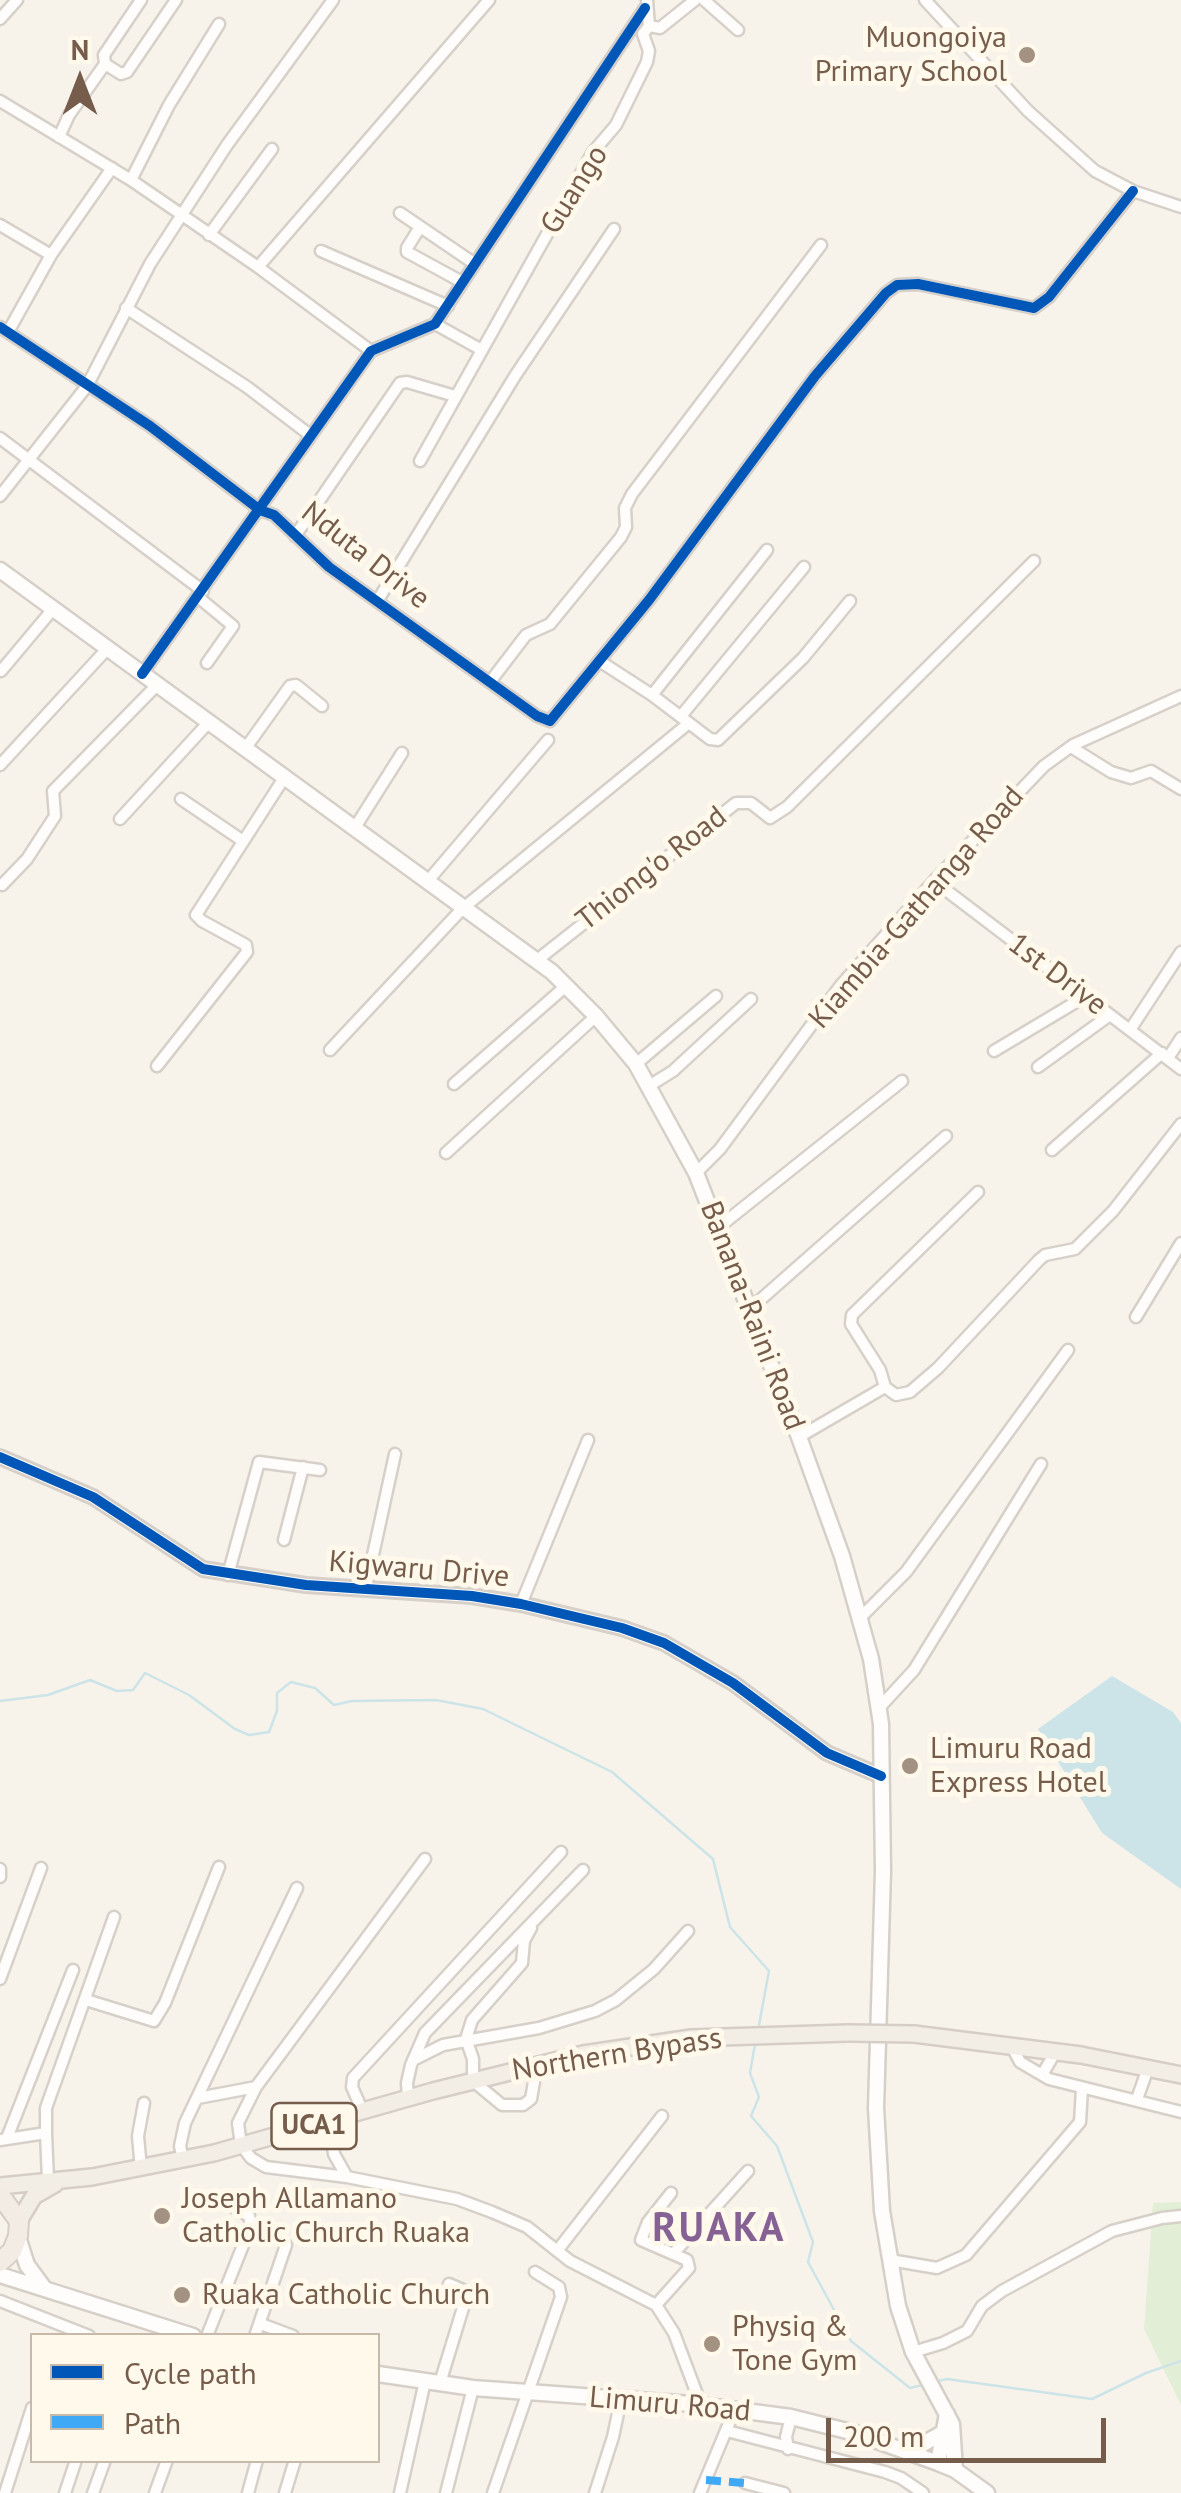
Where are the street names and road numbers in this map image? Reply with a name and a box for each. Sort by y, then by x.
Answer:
street label: Guango [534,139,616,241]
street label: Nduta Drive [294,495,436,617]
street label: Kiambia-Gathanga Road [802,780,1032,1036]
street label: Thiong'o Road [570,799,734,939]
street label: 1st Drive [1000,926,1114,1024]
street label: Banana-Raini Road [692,1196,812,1436]
street label: Kigwaru Drive [327,1544,511,1596]
street label: Northern Bypass [510,2021,724,2089]
road number: UCA1 [272,2103,356,2149]
street label: Limuru Road [588,2380,752,2430]

